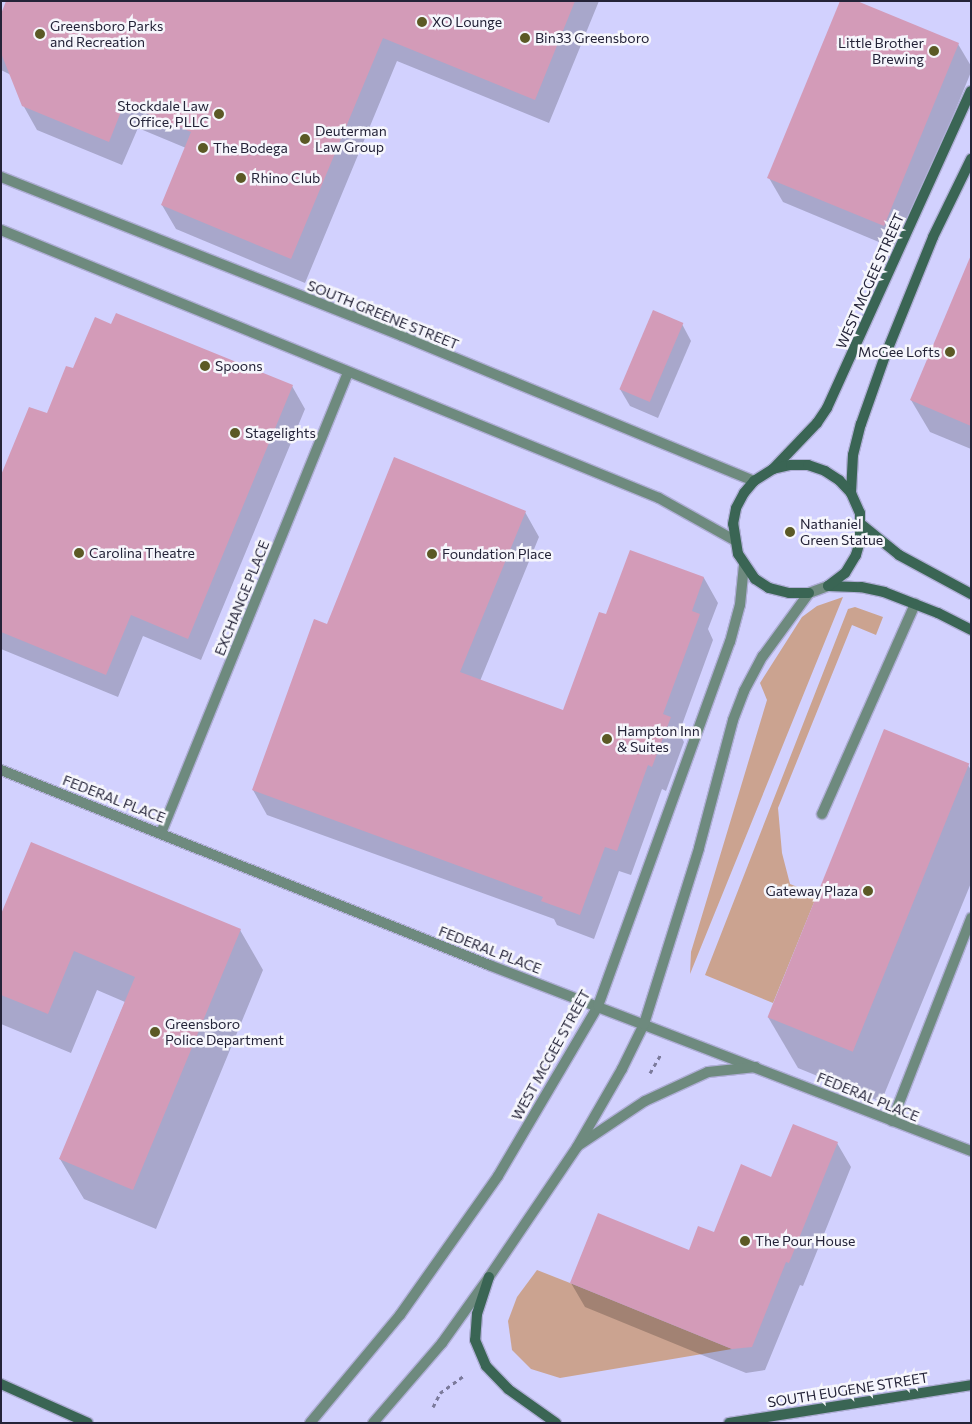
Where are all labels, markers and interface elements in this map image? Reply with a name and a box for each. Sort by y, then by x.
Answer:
place label: XO Lounge [432,14,502,30]
marker: XO Lounge [416,16,428,28]
place label: Greensboro Parks and Recreation [50,18,163,50]
marker: Greensboro Parks and Recreation [34,28,46,40]
place label: Bin33 Greensboro [535,30,649,46]
marker: Bin33 Greensboro [519,32,531,44]
place label: Little Brother Brewing [838,35,924,68]
marker: Little Brother Brewing [928,45,940,57]
place label: Stockdale Law Office, PLLC [117,98,209,130]
marker: Stockdale Law Office, PLLC [213,108,225,120]
place label: Deuterman Law Group [315,123,387,156]
marker: Deuterman Law Group [299,133,311,145]
place label: The Bodega [213,140,288,156]
marker: The Bodega [197,142,209,154]
place label: Rhino Club [251,170,320,186]
marker: Rhino Club [235,172,247,184]
street label: WEST MCGEE STREET [833,211,907,351]
street label: SOUTH GREENE STREET [305,277,461,353]
place label: McGee Lofts [858,344,940,360]
marker: McGee Lofts [944,346,956,358]
place label: Spoons [215,358,263,374]
marker: Spoons [199,360,211,372]
place label: Stagelights [245,425,316,441]
marker: Stagelights [229,427,241,439]
place label: Nathaniel Green Statue [800,516,883,548]
marker: Nathaniel Green Statue [784,526,796,538]
street label: EXCHANGE PLACE [211,538,273,658]
place label: Carolina Theatre [89,545,195,561]
place label: Foundation Place [442,546,552,562]
marker: Carolina Theatre [73,547,85,559]
marker: Foundation Place [426,548,438,560]
place label: Hampton Inn & Suites [617,723,700,756]
marker: Hampton Inn & Suites [601,733,613,745]
street label: FEDERAL PLACE [60,772,168,826]
place label: Gateway Plaza [765,883,858,899]
marker: Gateway Plaza [862,885,874,897]
street label: FEDERAL PLACE [436,923,544,977]
street label: WEST MCGEE STREET [508,987,594,1123]
place label: Greensboro Police Department [165,1016,284,1048]
marker: Greensboro Police Department [149,1026,161,1038]
street label: FEDERAL PLACE [814,1069,922,1125]
place label: The Pour House [755,1233,855,1249]
marker: The Pour House [739,1235,751,1247]
street label: SOUTH EUGENE STREET [766,1369,930,1411]

